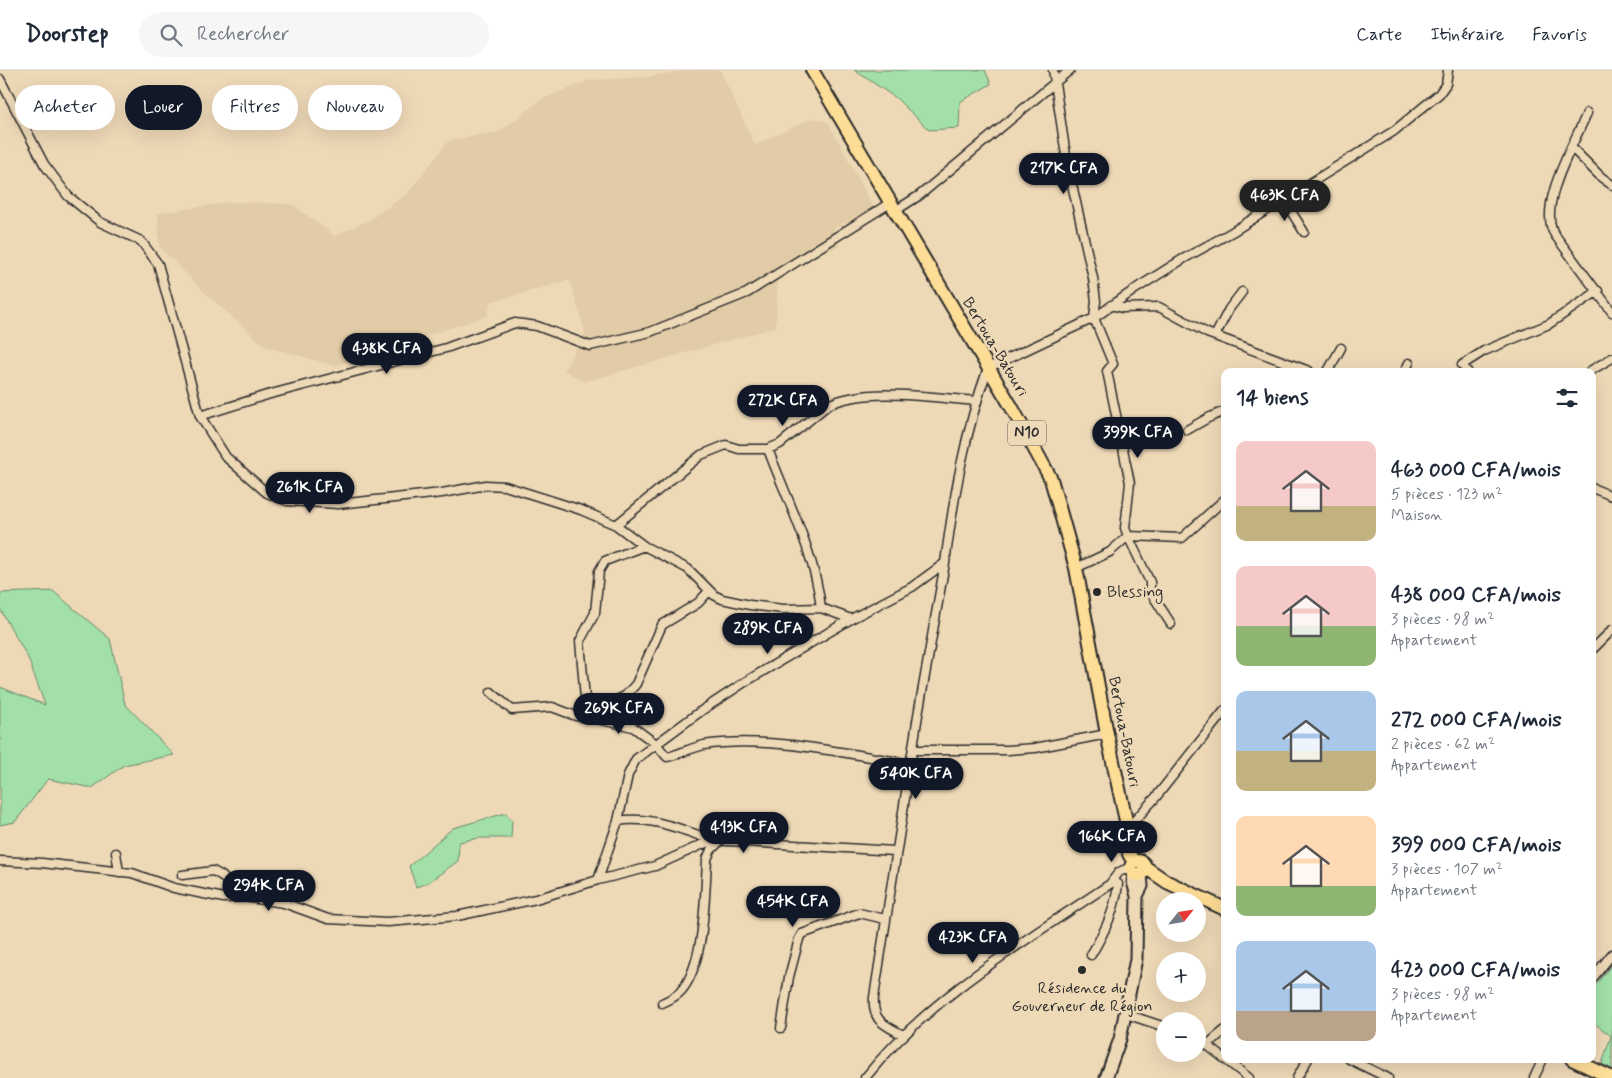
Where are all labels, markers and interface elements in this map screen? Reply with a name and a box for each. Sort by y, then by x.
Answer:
search box [139,12,489,57]
text: Doorstep [25,19,109,50]
icon: search [157,21,185,49]
text: Rechercher [197,22,289,47]
text: Carte [1356,23,1402,47]
text: Itinéraire [1430,23,1504,47]
text: Favoris [1532,23,1587,47]
chip: Acheter [15,85,115,130]
chip: Louer [125,85,202,130]
chip: Filtres [212,85,298,130]
chip: Nouveau [308,85,402,130]
pin: 217K CFA [1012,152,1116,195]
text: 217K CFA [1030,158,1098,179]
pin: 463K CFA [1233,180,1337,222]
text: 463K CFA [1251,185,1319,206]
street label: Bertoua-Batouri [957,294,1033,401]
pin: 438K CFA [335,332,439,375]
text: 438K CFA [353,338,421,359]
pin: 272K CFA [731,384,835,427]
text: 14 biens [1236,384,1308,412]
icon: filters [1553,384,1581,412]
text: 272K CFA [748,390,818,411]
pin: 399K CFA [1086,416,1190,459]
road number: N10 [1008,420,1046,446]
text: 399K CFA [1103,422,1173,443]
text: 463 000 CFA/mois [1391,456,1561,484]
icon: home [1276,461,1336,521]
pin: 261K CFA [258,472,362,514]
text: 261K CFA [276,477,344,498]
text: 5 pièces · 123 m² [1391,484,1502,505]
text: Maison [1391,505,1443,526]
text: 438 000 CFA/mois [1391,581,1561,609]
place label: Blessing [1107,582,1163,604]
marker: Blessing [1091,586,1103,598]
icon: home [1276,586,1336,646]
text: 3 pièces · 98 m² [1391,609,1494,630]
pin: 289K CFA [716,612,820,655]
text: 289K CFA [733,618,803,639]
text: Appartement [1391,630,1477,651]
street label: Bertoua-Batouri [1103,675,1145,789]
pin: 269K CFA [567,692,671,735]
text: 269K CFA [584,698,654,719]
text: 272 000 CFA/mois [1391,706,1562,734]
icon: home [1276,711,1336,771]
text: 2 pièces · 62 m² [1391,734,1495,755]
text: Appartement [1391,755,1477,776]
pin: 540K CFA [864,758,968,800]
text: 540K CFA [879,763,953,784]
pin: 413K CFA [692,812,796,854]
text: 413K CFA [711,817,777,838]
pin: 166K CFA [1060,820,1164,863]
text: 166K CFA [1078,826,1146,847]
text: 399 000 CFA/mois [1391,831,1561,859]
icon: home [1276,836,1336,896]
text: 3 pièces · 107 m² [1391,859,1503,880]
pin: 294K CFA [217,870,321,912]
text: 294K CFA [233,875,305,896]
text: Appartement [1391,880,1477,901]
pin: 454K CFA [741,886,845,928]
text: 454K CFA [757,891,829,912]
north arrow [1156,892,1206,942]
map controls [1156,892,1206,1062]
pin: 423K CFA [921,922,1025,964]
text: 423K CFA [939,927,1007,948]
button: + [1156,952,1206,1002]
text: 423 000 CFA/mois [1391,956,1560,984]
icon: home [1276,961,1336,1021]
marker: Résidence du Gouverneur de Région [1076,964,1088,976]
place label: Résidence du Gouverneur de Région [1012,978,1152,1017]
text: 3 pièces · 98 m² [1391,984,1494,1005]
text: Appartement [1391,1005,1477,1026]
button: − [1156,1012,1206,1062]

